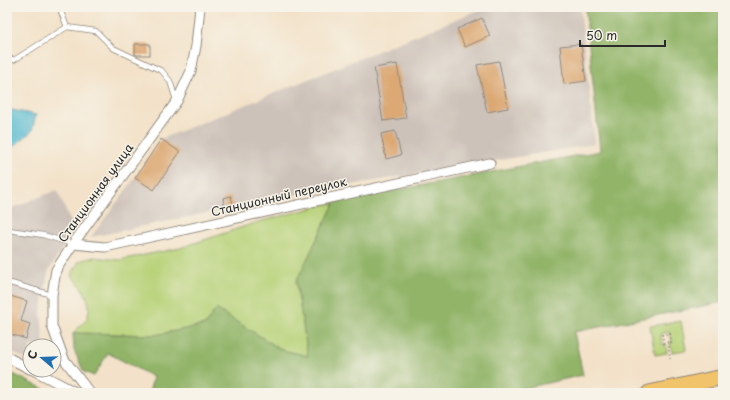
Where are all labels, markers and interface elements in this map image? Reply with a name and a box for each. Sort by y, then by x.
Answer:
scale bar [580,22,665,48]
text: 50 m [586,26,617,44]
street label: Станционная улица [53,139,138,246]
street label: Станционный переулок [209,171,349,220]
north arrow [22,338,62,378]
text: С [23,348,41,361]

